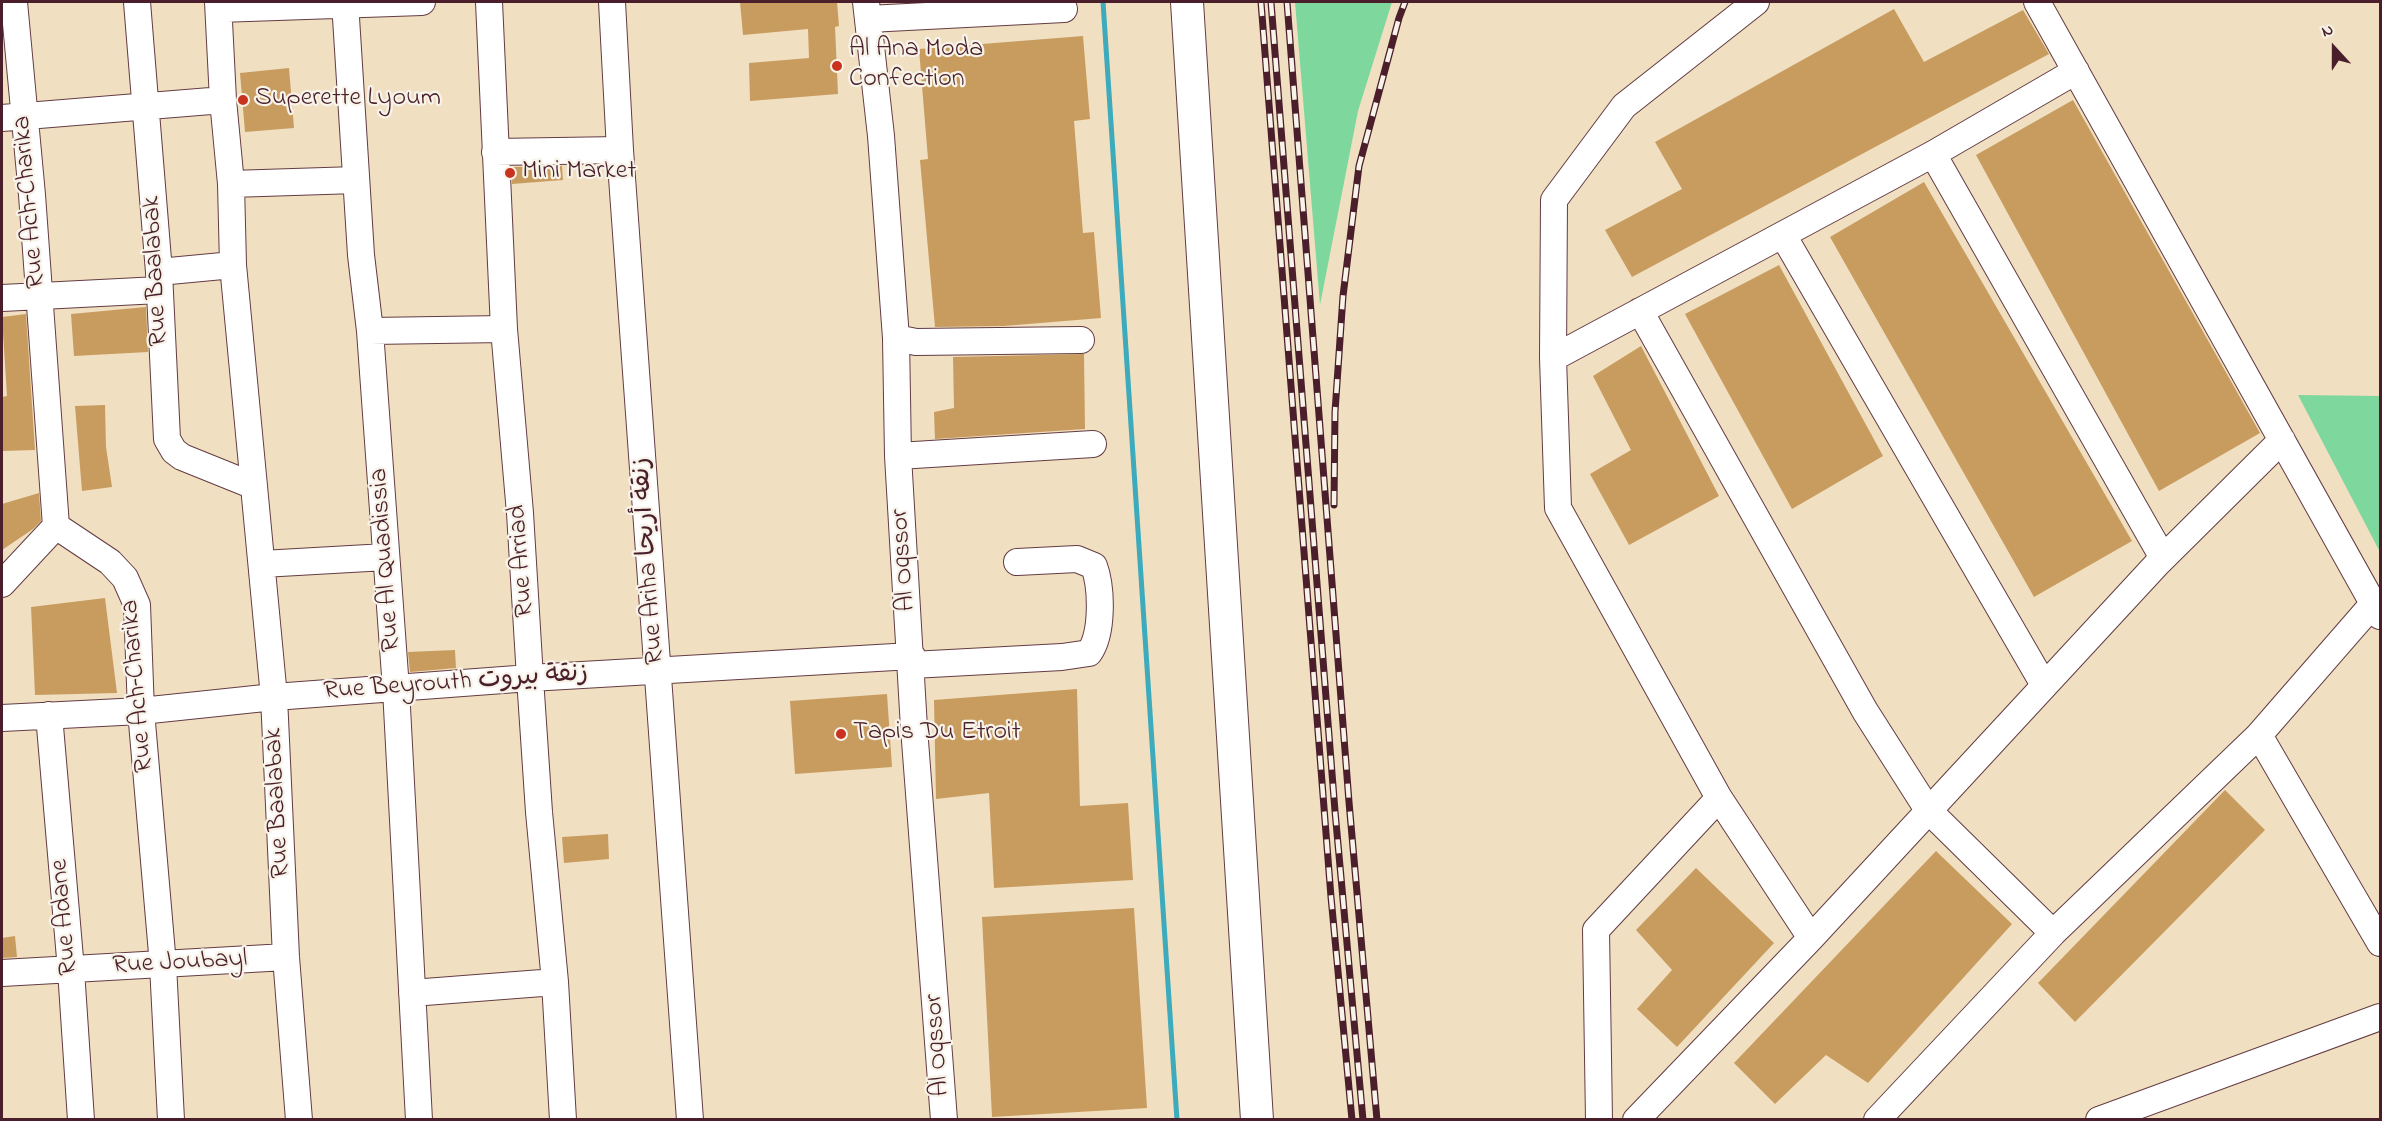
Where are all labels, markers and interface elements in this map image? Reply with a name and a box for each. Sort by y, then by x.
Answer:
north arrow [2304,18,2364,78]
text: N [2318,18,2337,44]
place label: Al Ana Moda Confection [849,35,983,96]
marker: Al Ana Moda Confection [830,59,844,73]
place label: Superette Lyoum [255,84,441,116]
marker: Superette Lyoum [236,93,250,107]
street label: Rue Ach–Charika [8,114,54,290]
place label: Mini Market [522,157,636,189]
marker: Mini Market [503,166,517,180]
street label: Rue Baalabak [137,195,177,347]
street label: Rue Ariha زنقة أريحا [627,456,673,666]
street label: Rue Al Quadissia [365,467,409,653]
street label: Rue Arriad [504,504,542,618]
street label: Al Oqssor [886,508,924,612]
street label: Rue Ach–Charika [116,598,162,774]
street label: Rue Beyrouth زنقة بيروت [323,659,589,709]
place label: Tapis Du Etroit [853,718,1020,750]
street label: Rue Baalabak [259,727,299,879]
marker: Tapis Du Etroit [834,727,848,741]
street label: Rue Adane [45,858,87,976]
street label: Rue Joubayl [112,945,248,983]
street label: Al Oqssor [920,993,958,1097]

